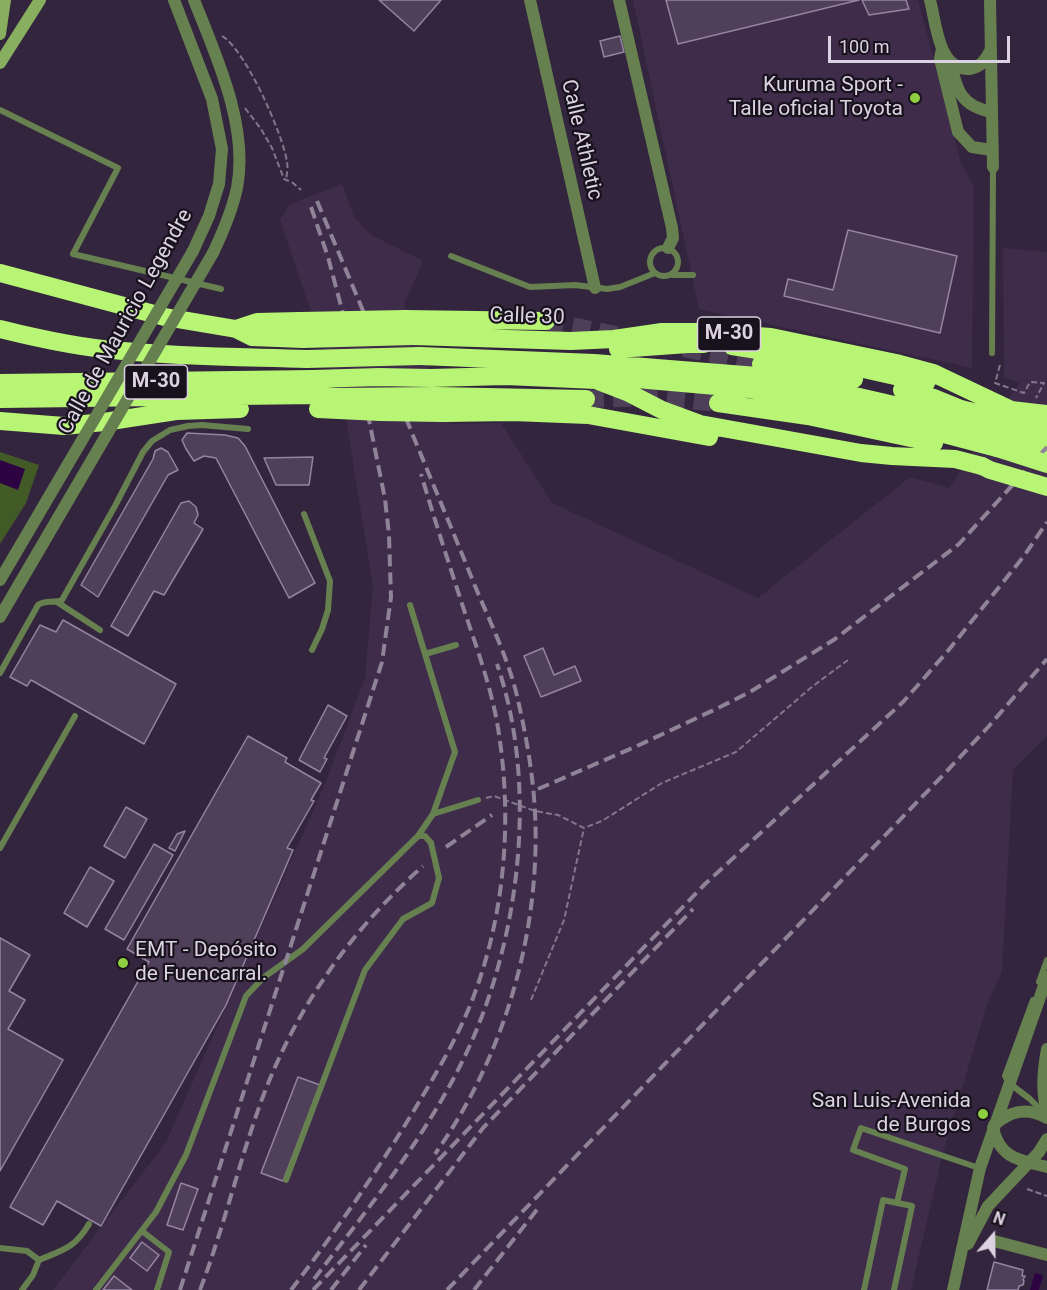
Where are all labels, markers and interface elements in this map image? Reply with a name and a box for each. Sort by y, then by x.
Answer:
scale bar [831,24,1012,62]
text: 100 m [839,36,890,57]
place label: Kuruma Sport - Talle oficial Toyota [729,73,903,123]
street label: Calle Athletic [555,77,607,203]
marker: Kuruma Sport - Talle oficial Toyota [908,91,922,105]
street label: Calle de Mauricio Legendre [54,205,198,439]
street label: Calle 30 [489,303,565,331]
road number: M-30 [698,317,760,351]
road number: M-30 [124,365,188,399]
place label: EMT - Depósito de Fuencarral. [135,938,277,988]
marker: EMT - Depósito de Fuencarral. [116,956,130,970]
place label: San Luis-Avenida de Burgos [812,1089,971,1139]
marker: San Luis-Avenida de Burgos [976,1107,990,1121]
north arrow [963,1206,1023,1266]
text: N [991,1208,1008,1229]

